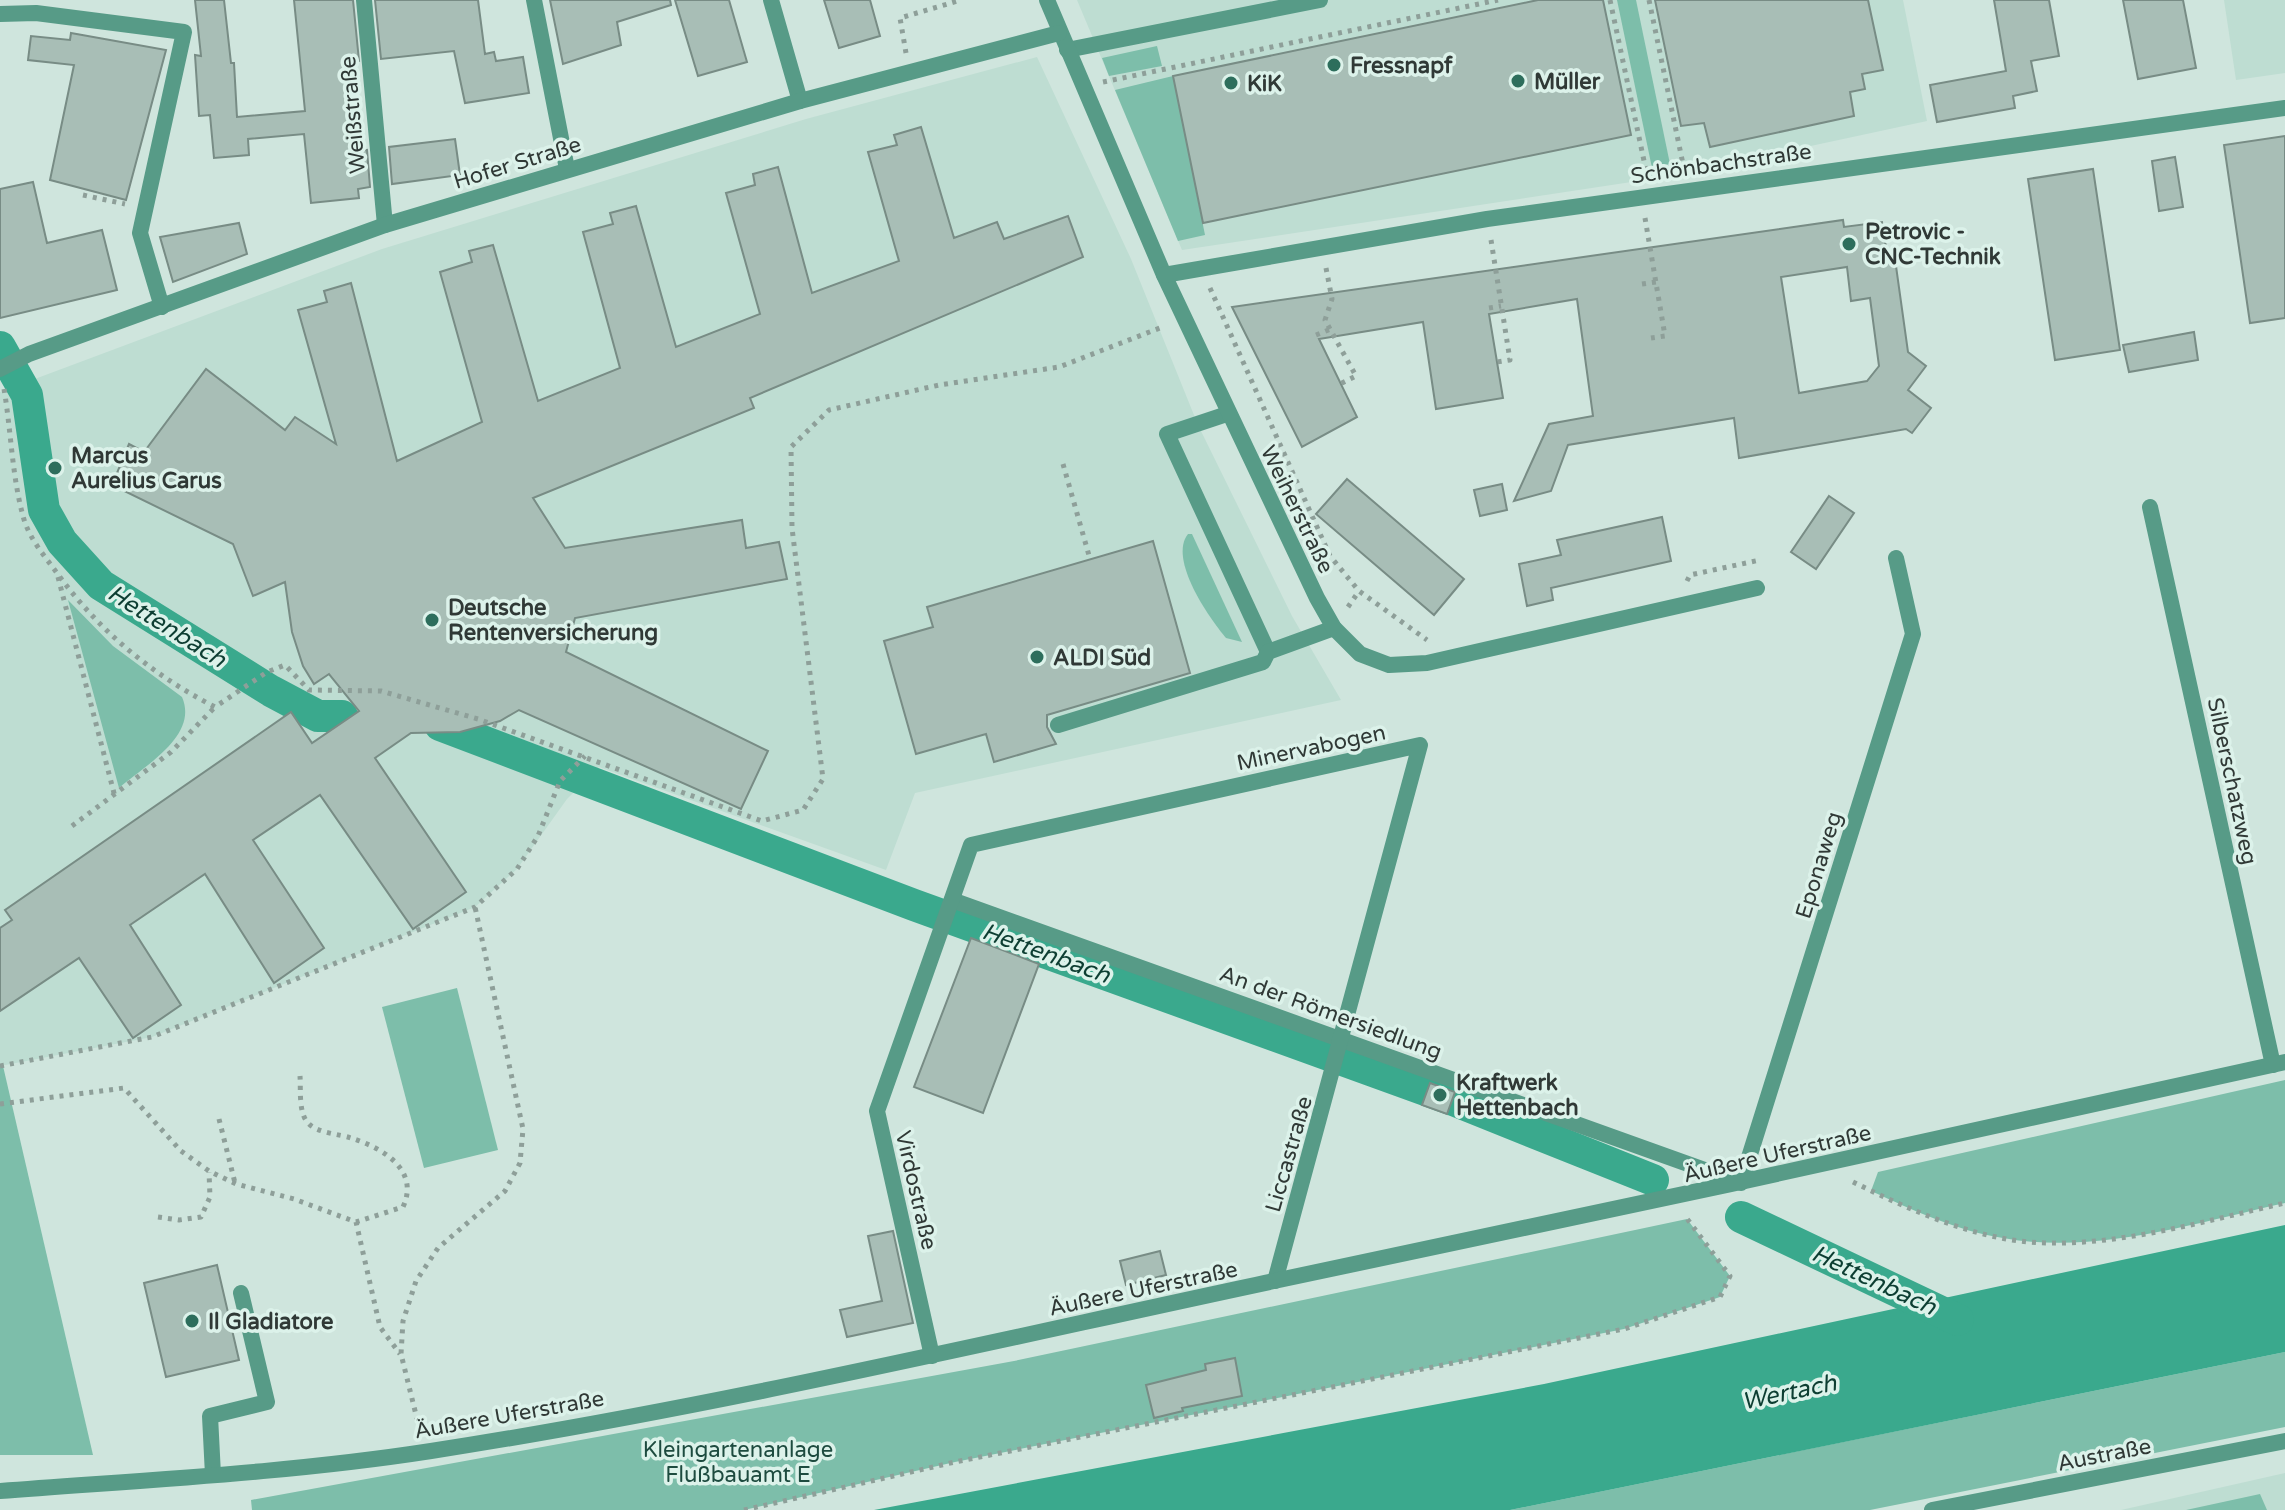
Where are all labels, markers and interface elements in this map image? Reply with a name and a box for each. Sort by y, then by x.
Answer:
place label: Fressnapf [1350,53,1453,79]
street label: Weißstraße [335,55,371,175]
marker: Fressnapf [1325,56,1343,74]
place label: Müller [1534,69,1601,95]
place label: KiK [1247,71,1282,97]
marker: Müller [1509,72,1527,90]
marker: KiK [1222,74,1240,92]
street label: Hofer Straße [450,131,584,195]
street label: Schönbachstraße [1629,138,1813,190]
place label: Petrovic - CNC-Technik [1865,219,2001,270]
marker: Petrovic - CNC-Technik [1840,235,1858,253]
street label: Weiherstraße [1255,441,1339,578]
place label: Marcus Aurelius Carus [71,443,222,494]
marker: Marcus Aurelius Carus [46,459,64,477]
water label: Hettenbach [102,579,232,675]
place label: Deutsche Rentenversicherung [448,595,658,646]
marker: Deutsche Rentenversicherung [423,611,441,629]
place label: ALDI Süd [1053,645,1151,671]
marker: ALDI Süd [1028,648,1046,666]
street label: Silberschatzweg [2202,695,2262,867]
street label: Minervabogen [1234,719,1388,776]
street label: Eponaweg [1790,809,1848,922]
water label: Hettenbach [978,917,1115,990]
street label: An der Römersiedlung [1216,961,1445,1065]
place label: Kraftwerk Hettenbach [1456,1070,1579,1121]
marker: Kraftwerk Hettenbach [1431,1086,1449,1104]
street label: Liccastraße [1260,1093,1318,1215]
street label: Äußere Uferstraße [1681,1120,1874,1188]
street label: Virdostraße [890,1128,942,1252]
water label: Hettenbach [1807,1239,1942,1322]
street label: Äußere Uferstraße [1046,1256,1240,1322]
place label: Il Gladiatore [208,1309,333,1335]
marker: Il Gladiatore [183,1312,201,1330]
water label: Wertach [1739,1368,1840,1417]
street label: Äußere Uferstraße [412,1385,606,1444]
street label: Austraße [2055,1433,2153,1477]
park label: Kleingartenanlage Flußbauamt E [643,1437,833,1488]

